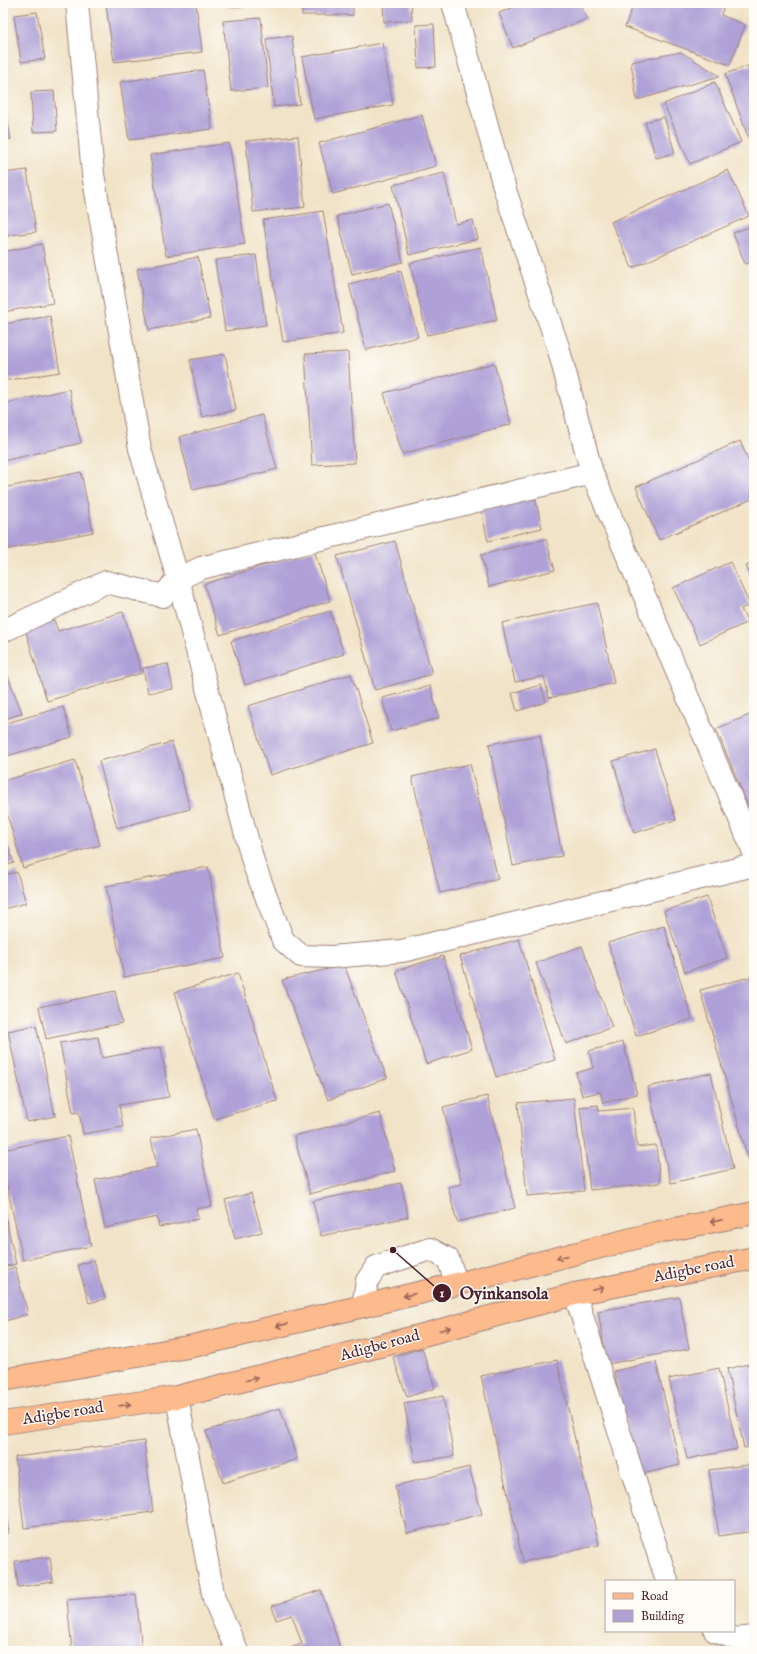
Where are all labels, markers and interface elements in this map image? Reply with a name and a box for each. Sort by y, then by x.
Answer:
one-way arrow [710,1217,723,1225]
street label: Adigbe road [651,1252,736,1288]
one-way arrow [556,1254,569,1261]
callout: Oyinkansola [432,1278,557,1307]
text: Oyinkansola [460,1284,549,1305]
one-way arrow [591,1285,604,1293]
text: 1 [440,1286,445,1301]
one-way arrow [403,1292,416,1300]
one-way arrow [276,1322,289,1330]
one-way arrow [439,1325,452,1332]
street label: Adigbe road [337,1326,422,1366]
one-way arrow [245,1375,258,1382]
street label: Adigbe road [20,1398,105,1430]
one-way arrow [118,1401,131,1409]
legend [605,1580,735,1632]
text: Road [641,1589,669,1604]
text: Building [641,1609,685,1624]

